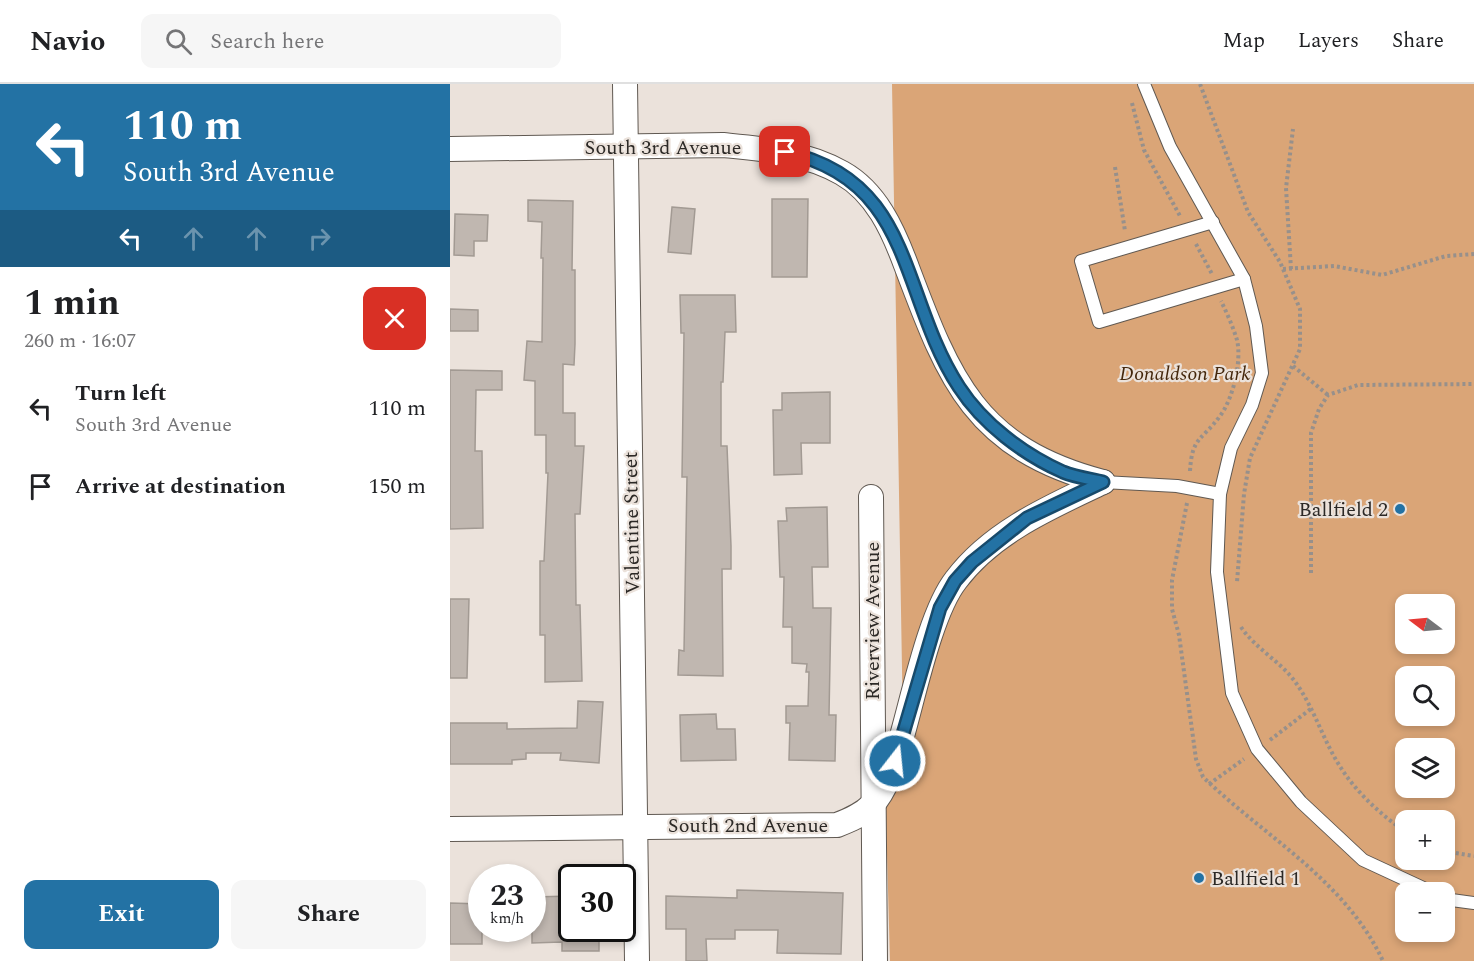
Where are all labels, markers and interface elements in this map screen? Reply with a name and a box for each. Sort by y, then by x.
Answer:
search box [141,14,561,68]
text: Navio [30,20,105,63]
icon: search [162,25,195,58]
text: Search here [210,25,324,58]
text: Map [1223,25,1265,57]
text: Layers [1298,25,1359,57]
text: Share [1392,25,1444,57]
text: 110 m [123,95,242,158]
icon: left [24,108,102,186]
pin [759,126,810,177]
street label: South 3rd Avenue [585,133,741,163]
icon: arrive [768,135,801,168]
text: South 3rd Avenue [123,152,335,194]
icon: left [114,222,147,255]
icon: ahead [177,222,210,255]
icon: ahead [240,222,273,255]
icon: right [303,222,336,255]
text: 1 min [24,276,120,331]
button: close [363,287,426,350]
text: 260 m · 16:07 [24,326,136,356]
park label: Donaldson Park [1119,359,1251,389]
text: Turn left [75,377,167,410]
icon: left [24,392,57,425]
text: 110 m [369,392,426,425]
text: South 3rd Avenue [75,410,232,440]
street label: Valentine Street [616,451,648,595]
icon: arrive [24,470,57,503]
text: Arrive at destination [75,470,286,503]
text: 150 m [369,470,426,503]
place label: Ballfield 2 [1299,495,1388,525]
marker: Ballfield 2 [1393,502,1407,516]
street label: Riverview Avenue [858,542,888,700]
north arrow [1395,594,1455,654]
map controls [1395,594,1455,942]
button: search [1395,666,1455,726]
position arrow [863,729,927,793]
button: layers [1395,738,1455,798]
button: + [1395,810,1455,870]
street label: South 2nd Avenue [668,811,828,841]
speed limit sign: 30 [558,864,636,942]
place label: Ballfield 1 [1211,864,1300,894]
marker: Ballfield 1 [1192,871,1206,885]
text: 23 [490,873,524,919]
button: Exit [24,880,219,949]
button: Share [231,880,426,949]
button: − [1395,882,1455,942]
text: km/h [490,907,524,930]

